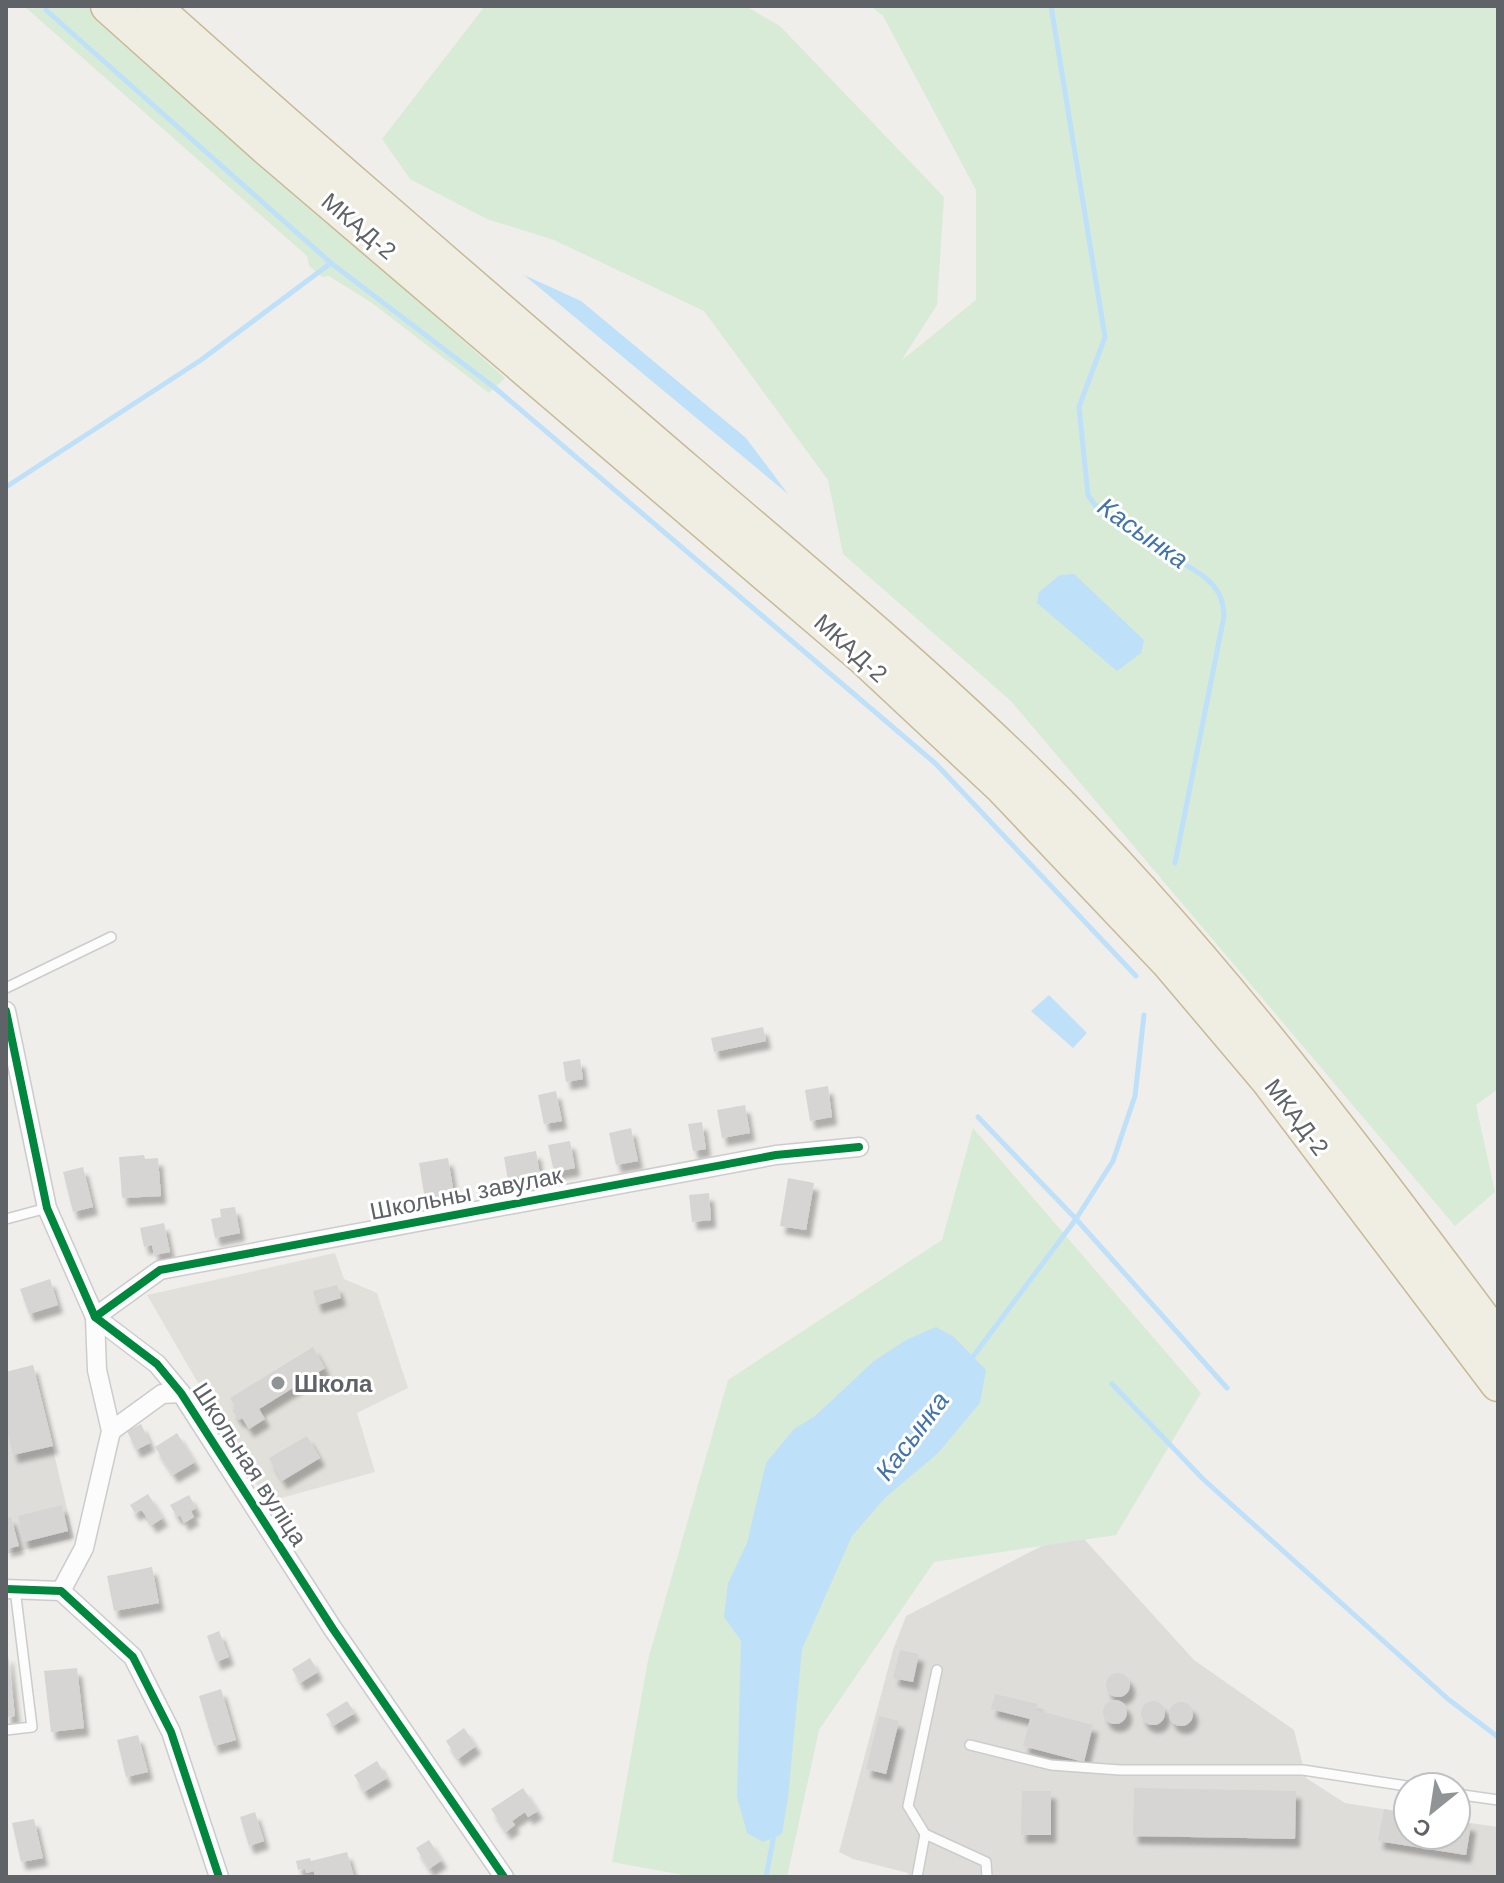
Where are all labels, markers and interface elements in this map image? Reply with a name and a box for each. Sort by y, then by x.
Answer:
street label: МКАД-2 [316,187,402,265]
water label: Касынка [1092,491,1194,575]
street label: МКАД-2 [809,608,893,688]
street label: МКАД-2 [1260,1074,1334,1160]
street label: Школьны завулак [368,1161,565,1225]
place label: Школа [294,1370,373,1397]
marker: Школа [269,1374,287,1392]
street label: Школьная вуліца [187,1378,313,1551]
water label: Касынка [869,1386,955,1486]
north arrow [1392,1771,1472,1851]
text: С [1409,1813,1435,1843]

